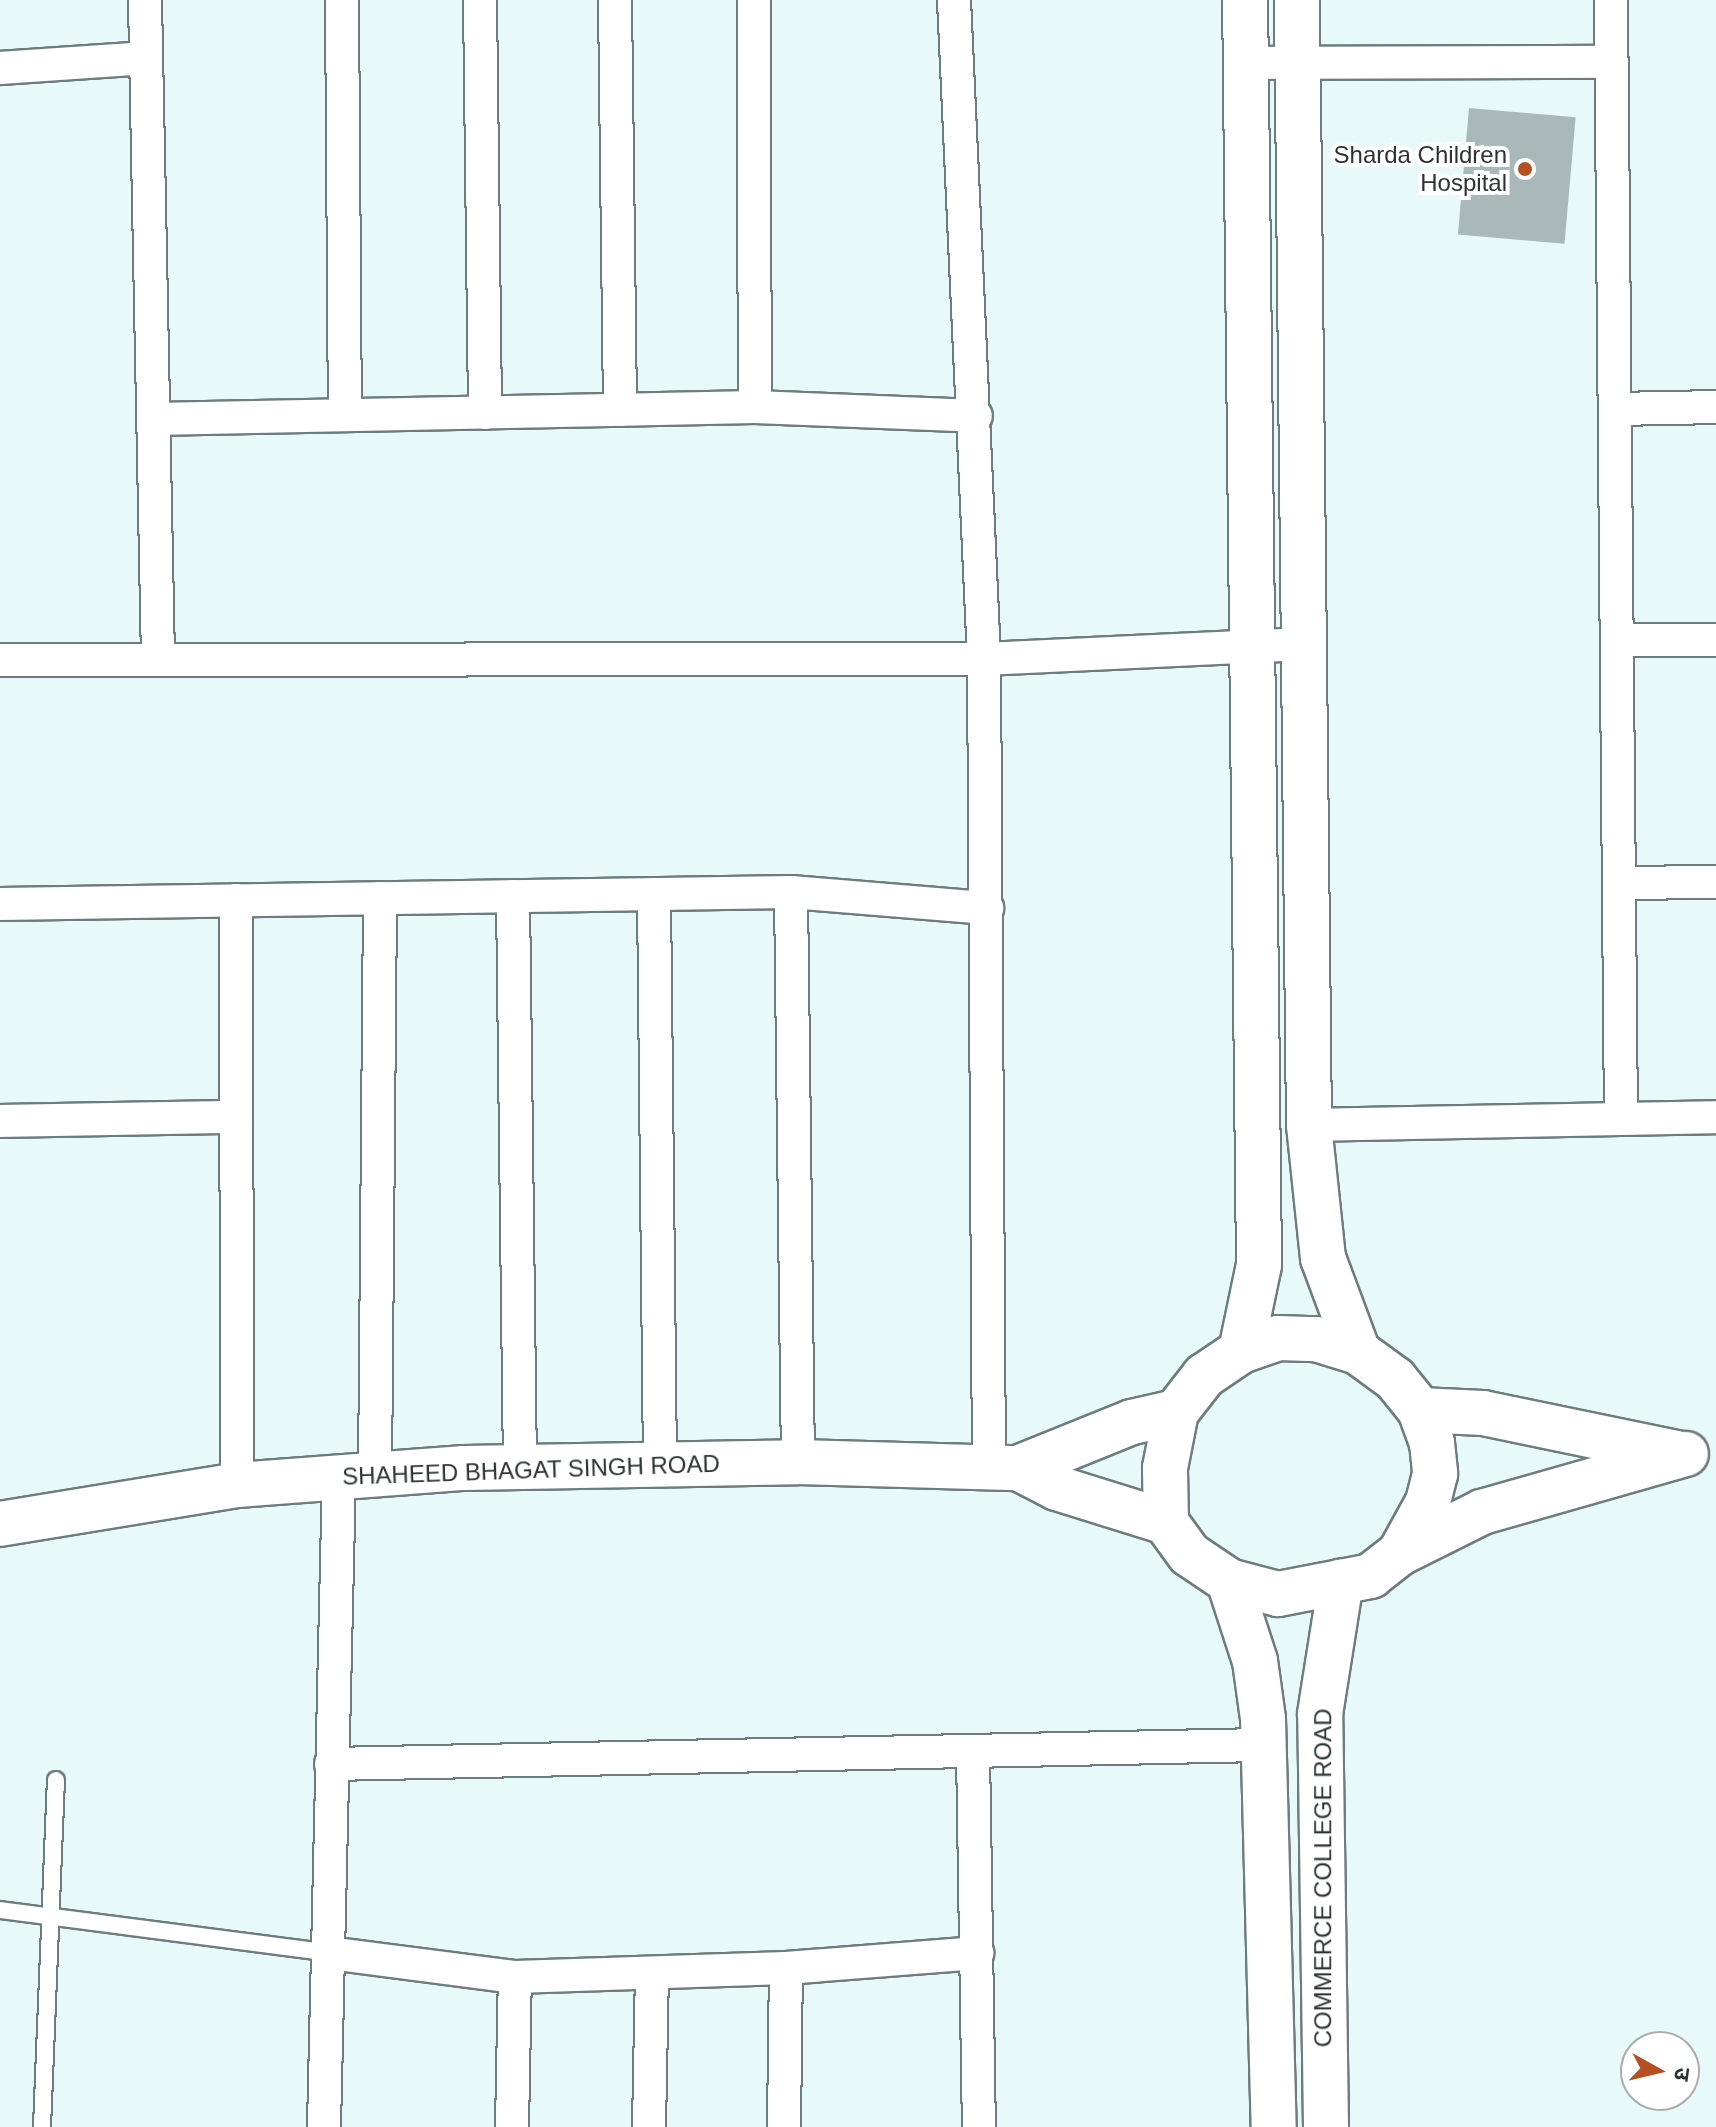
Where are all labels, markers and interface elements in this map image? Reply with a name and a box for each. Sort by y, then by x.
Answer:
place label: Sharda Children Hospital [1334,141,1507,197]
marker: Sharda Children Hospital [1514,158,1536,180]
street label: SHAHEED BHAGAT SINGH ROAD [341,1449,721,1491]
street label: COMMERCE COLLEGE ROAD [1309,1709,1337,2047]
north arrow [1620,2031,1700,2111]
text: उ [1669,2066,1696,2082]

